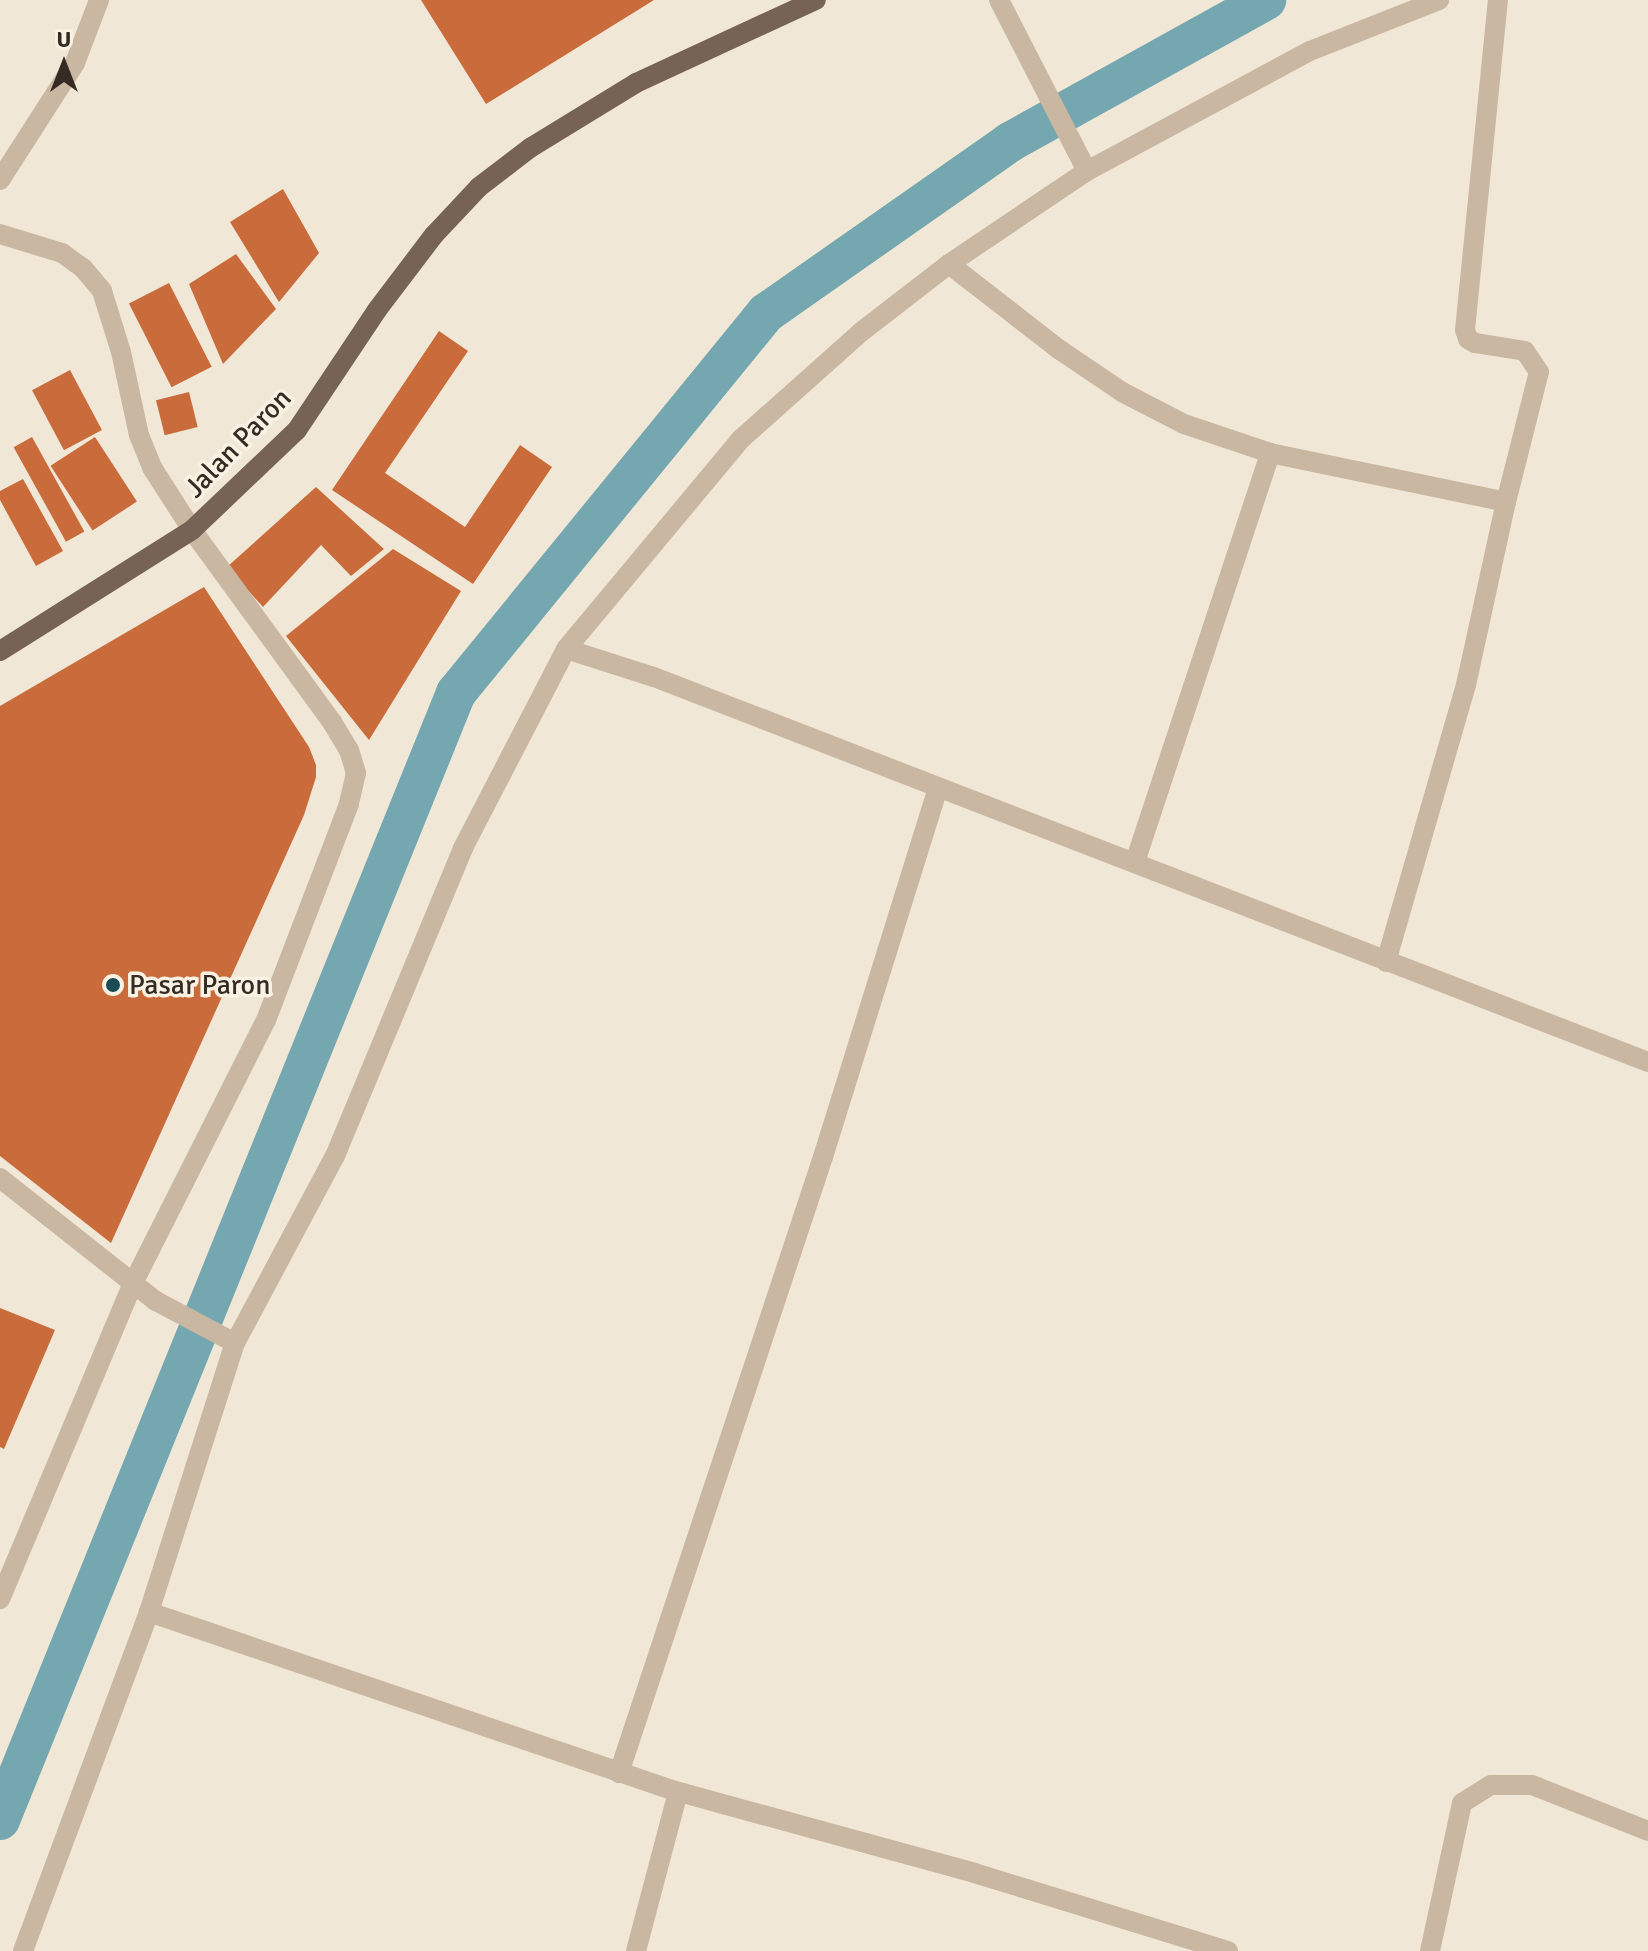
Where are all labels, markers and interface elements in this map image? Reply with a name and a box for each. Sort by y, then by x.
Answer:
north arrow [24,24,104,104]
text: U [57,26,71,53]
street label: Jalan Paron [178,381,298,505]
place label: Pasar Paron [129,968,270,1002]
marker: Pasar Paron [104,976,122,994]

